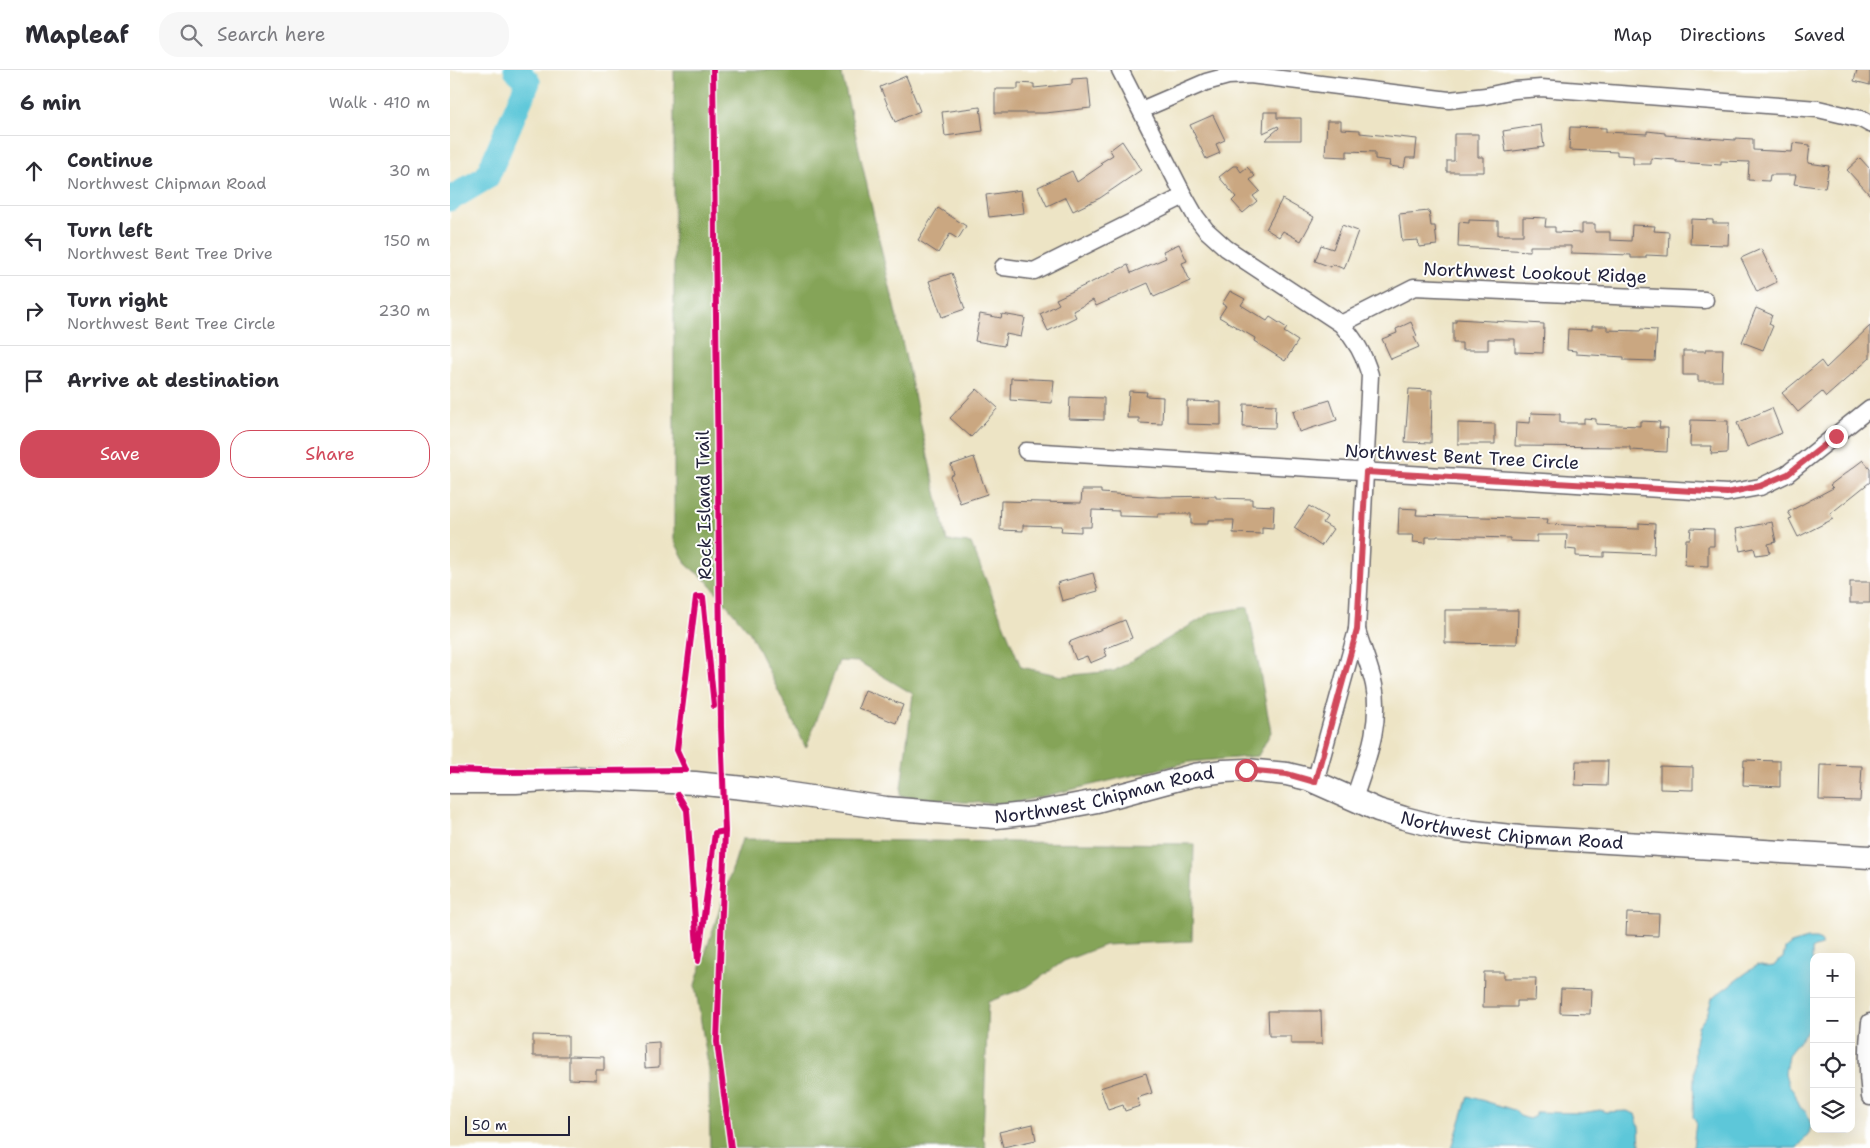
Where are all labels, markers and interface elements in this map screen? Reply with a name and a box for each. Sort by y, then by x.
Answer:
search box [159,12,509,57]
text: Mapleaf [25,19,129,51]
icon: search [177,21,205,49]
text: Search here [217,22,325,47]
text: Map [1614,23,1652,47]
text: Directions [1680,23,1766,47]
text: Saved [1794,23,1845,47]
text: 6 min [20,89,81,117]
text: Walk · 410 m [329,92,430,113]
text: Continue [67,148,153,173]
icon: ahead [20,157,48,185]
text: 30 m [389,160,430,181]
text: Northwest Chipman Road [67,173,266,194]
text: Turn left [67,218,153,243]
icon: left [20,227,48,255]
text: 150 m [383,230,430,251]
text: Northwest Bent Tree Drive [67,243,273,264]
street label: Northwest Lookout Ridge [1423,257,1647,289]
text: Turn right [67,288,168,313]
icon: right [20,297,48,325]
text: 230 m [378,300,430,321]
text: Northwest Bent Tree Circle [67,313,276,334]
icon: arrive [20,367,48,395]
text: Arrive at destination [67,368,279,393]
route end [1825,425,1848,448]
street label: Rock Island Trail [691,429,717,580]
button: Save [20,430,220,478]
button: Share [230,430,430,478]
street label: Northwest Bent Tree Circle [1344,439,1580,475]
route start [1235,759,1258,782]
street label: Northwest Chipman Road [993,760,1216,829]
street label: Northwest Chipman Road [1398,806,1624,855]
map controls [1810,953,1855,1133]
button: + [1810,953,1855,998]
button: − [1810,998,1855,1043]
button: locate [1810,1043,1855,1088]
button: layers [1810,1088,1855,1133]
scale bar [465,1113,570,1136]
text: 50 m [472,1116,507,1134]

